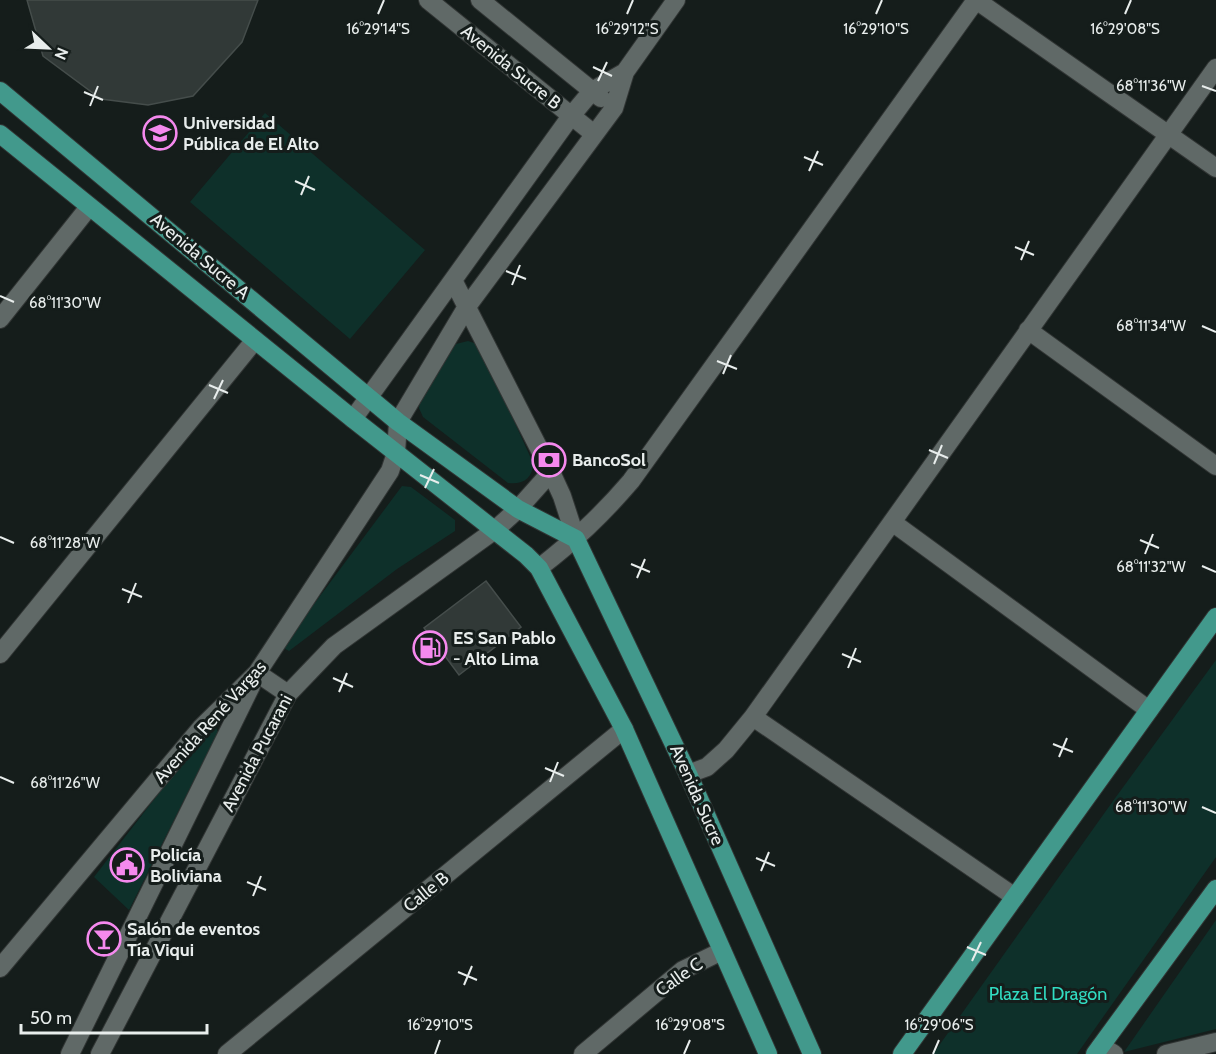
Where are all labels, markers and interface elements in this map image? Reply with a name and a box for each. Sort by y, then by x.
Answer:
north arrow [18,18,78,78]
text: 16°29'14"S [346,20,410,38]
street label: Avenida Sucre B [457,20,566,114]
text: 16°29'12"S [596,20,659,38]
text: 16°29'10"S [843,20,909,38]
text: 16°29'08"S [1090,20,1160,38]
text: N [50,45,72,63]
text: 68°11'36"W [1116,77,1187,95]
place label: Universidad Pública de El Alto [183,112,319,155]
school or university icon: Universidad Pública de El Alto [142,115,178,151]
street label: Avenida Sucre A [146,208,254,304]
text: 68°11'30"W [29,294,102,312]
text: 68°11'34"W [1116,317,1187,335]
bank icon: BancoSol [531,442,567,478]
place label: BancoSol [572,449,646,471]
text: 68°11'28"W [30,534,101,552]
text: 68°11'32"W [1116,558,1186,576]
place label: ES San Pablo - Alto Lima [453,627,556,670]
fuel station icon: ES San Pablo - Alto Lima [412,630,448,666]
street label: Avenida René Vargas [149,656,271,788]
street label: Avenida Pucarani [217,691,297,815]
street label: Avenida Sucre [665,741,729,849]
text: 68°11'26"W [30,774,101,792]
text: 68°11'30"W [1115,798,1188,816]
place label: Policía Boliviana [150,844,222,887]
public building icon: Policía Boliviana [109,847,145,883]
street label: Calle B [399,867,453,917]
place label: Salón de eventos Tía Viqui [127,918,260,961]
bar icon: Salón de eventos Tía Viqui [86,921,122,957]
street label: Calle C [651,953,707,1001]
park label: Plaza El Dragón [989,983,1107,1005]
scale bar [21,997,207,1035]
text: 50 m [30,1007,72,1029]
text: 16°29'10"S [407,1016,473,1034]
text: 16°29'08"S [655,1016,725,1034]
text: 16°29'06"S [904,1016,974,1034]

